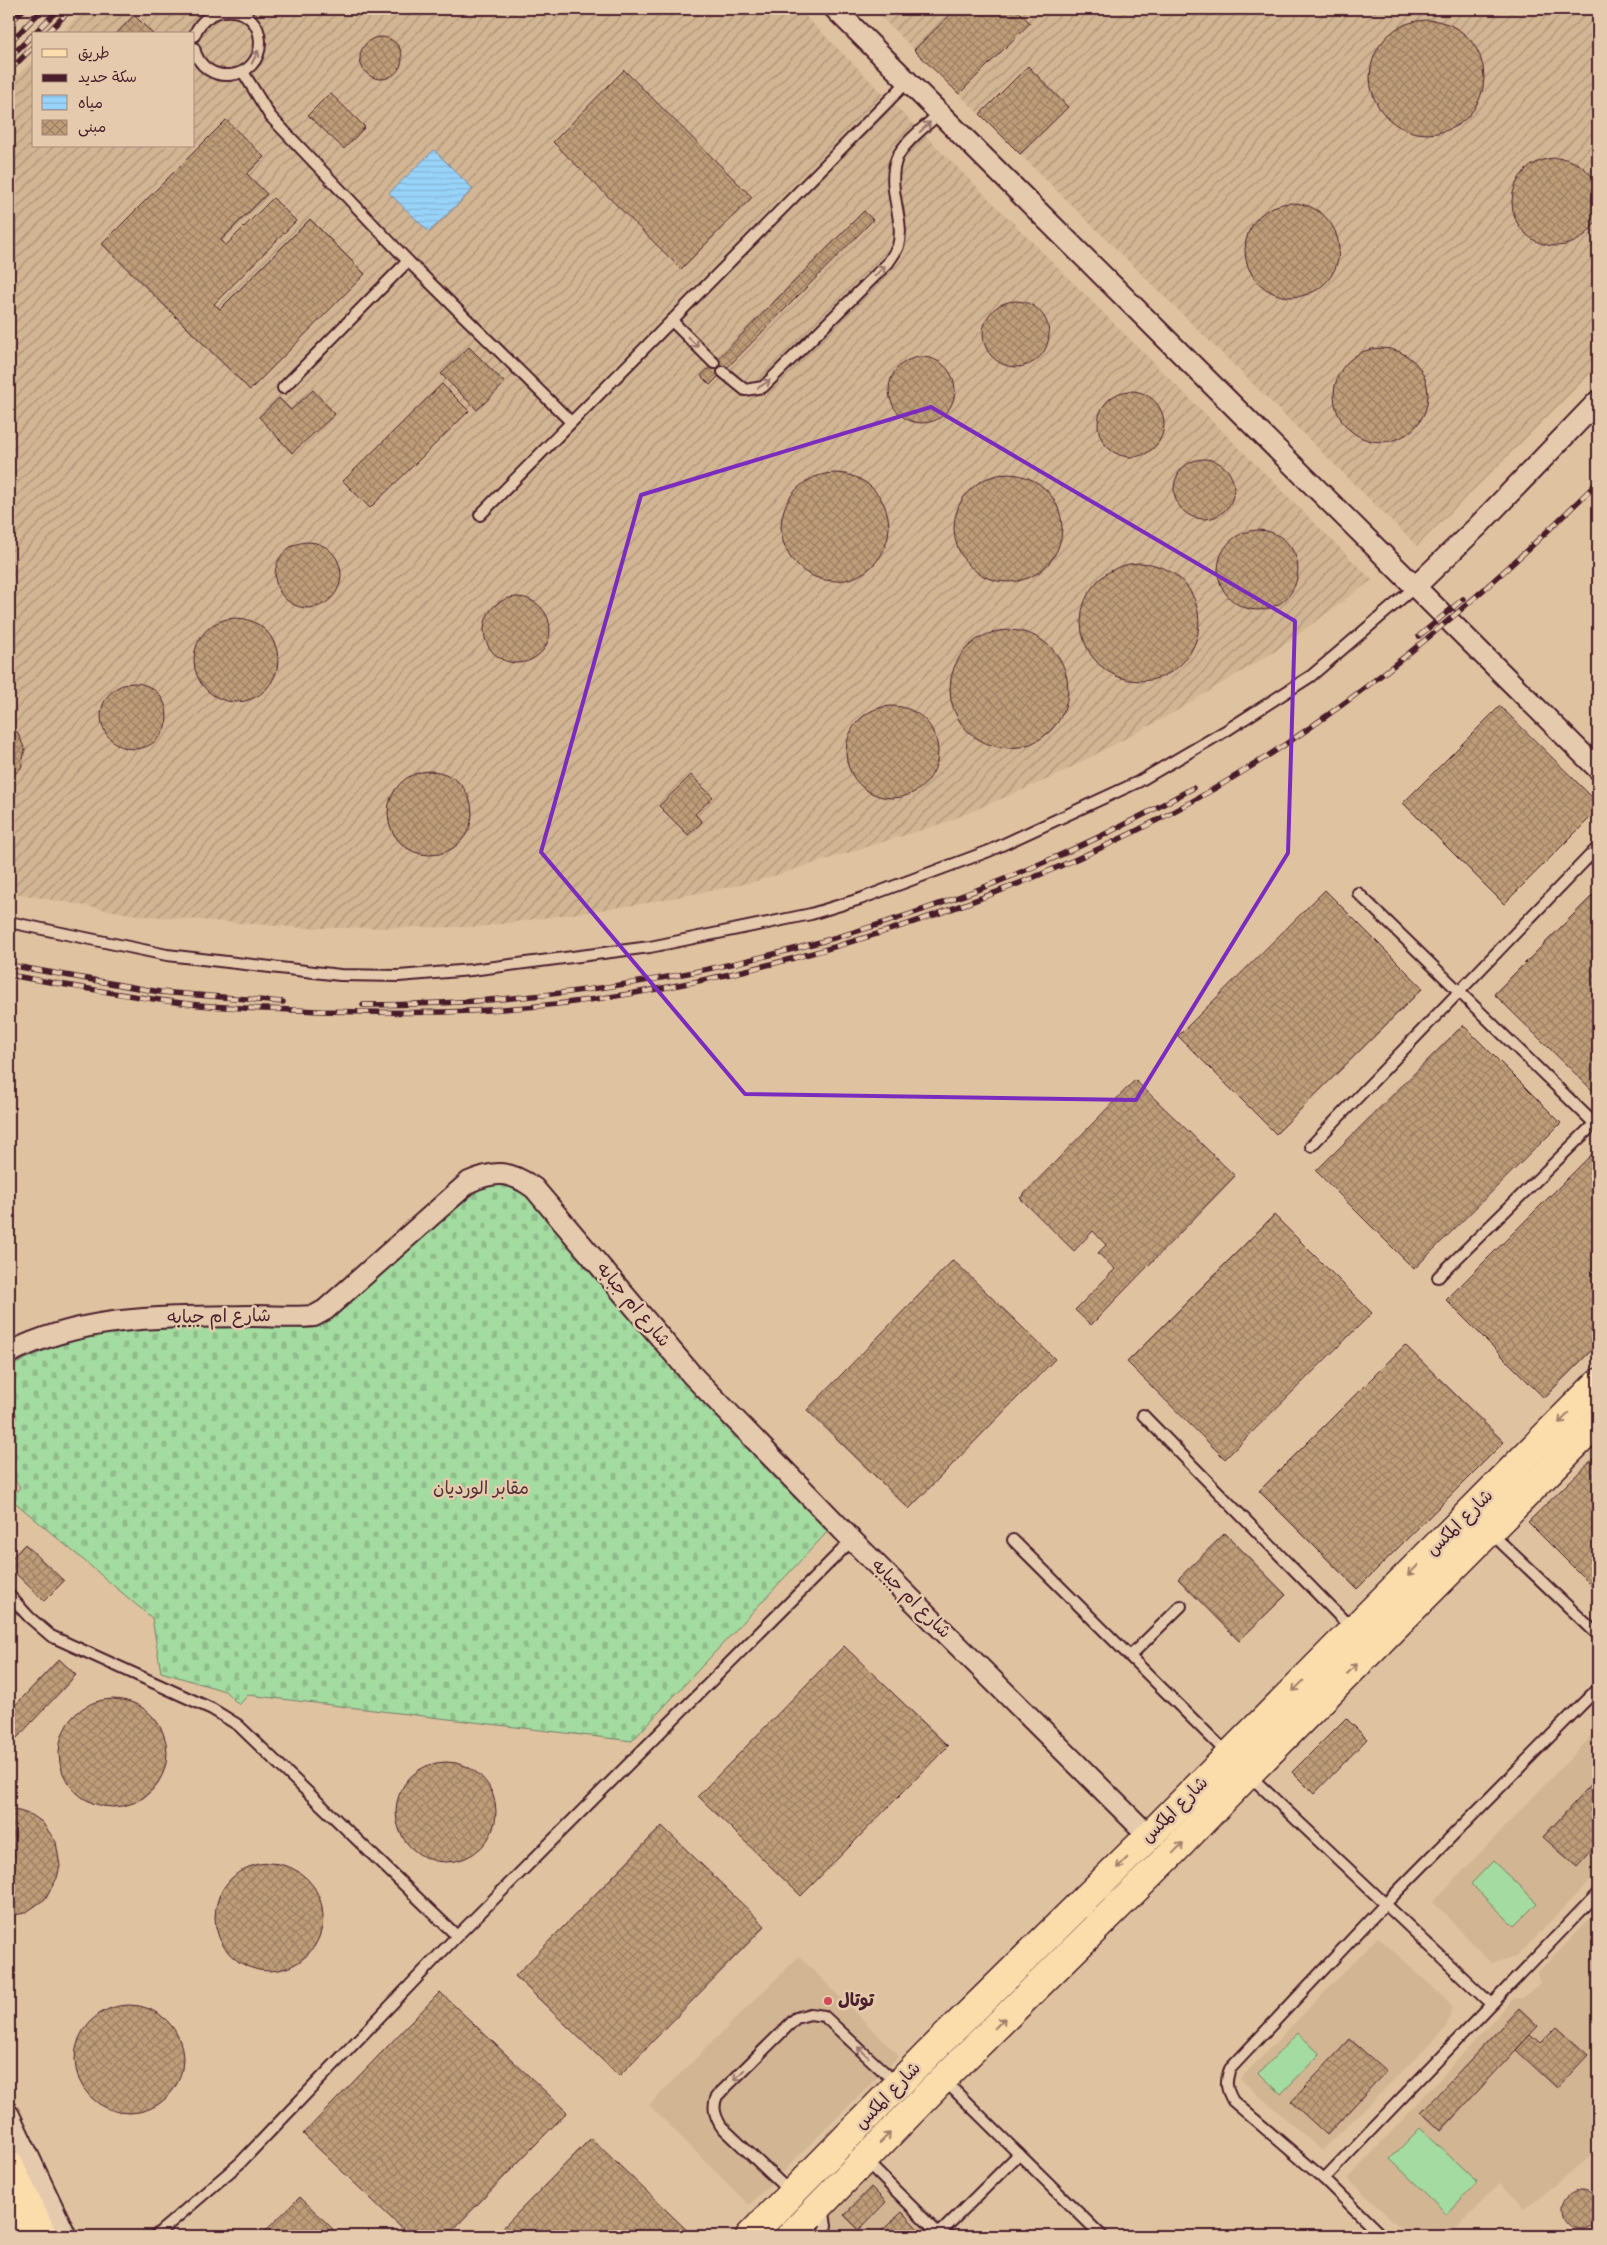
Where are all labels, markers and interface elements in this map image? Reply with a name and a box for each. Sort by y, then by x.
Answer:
legend [32,32,195,148]
text: طريق [78,44,110,64]
one-way arrow [251,50,260,65]
text: سكة حديد [78,68,137,88]
text: مياه [78,94,103,114]
text: مبنى [78,118,106,138]
one-way arrow [919,121,932,133]
one-way arrow [874,265,886,278]
one-way arrow [687,336,699,348]
one-way arrow [757,379,771,390]
street label: شارع ام جبابه [590,1258,675,1353]
street label: شارع ام جبابه [167,1304,271,1331]
one-way arrow [1558,1411,1570,1424]
park label: مقابر الورديان [433,1477,529,1501]
street label: شارع المكس [1421,1484,1499,1562]
street label: شارع ام جبابه [865,1554,956,1645]
one-way arrow [1407,1564,1419,1577]
one-way arrow [1346,1663,1359,1675]
one-way arrow [1292,1680,1304,1692]
street label: شارع المكس [1136,1771,1214,1849]
one-way arrow [1172,1841,1184,1854]
one-way arrow [1116,1857,1128,1869]
place label: توتال [838,1989,875,2013]
marker: توتال [822,1995,834,2007]
one-way arrow [994,2017,1006,2030]
one-way arrow [856,2046,869,2058]
street label: شارع المكس [850,2057,926,2135]
one-way arrow [732,2069,745,2081]
one-way arrow [879,2132,891,2145]

